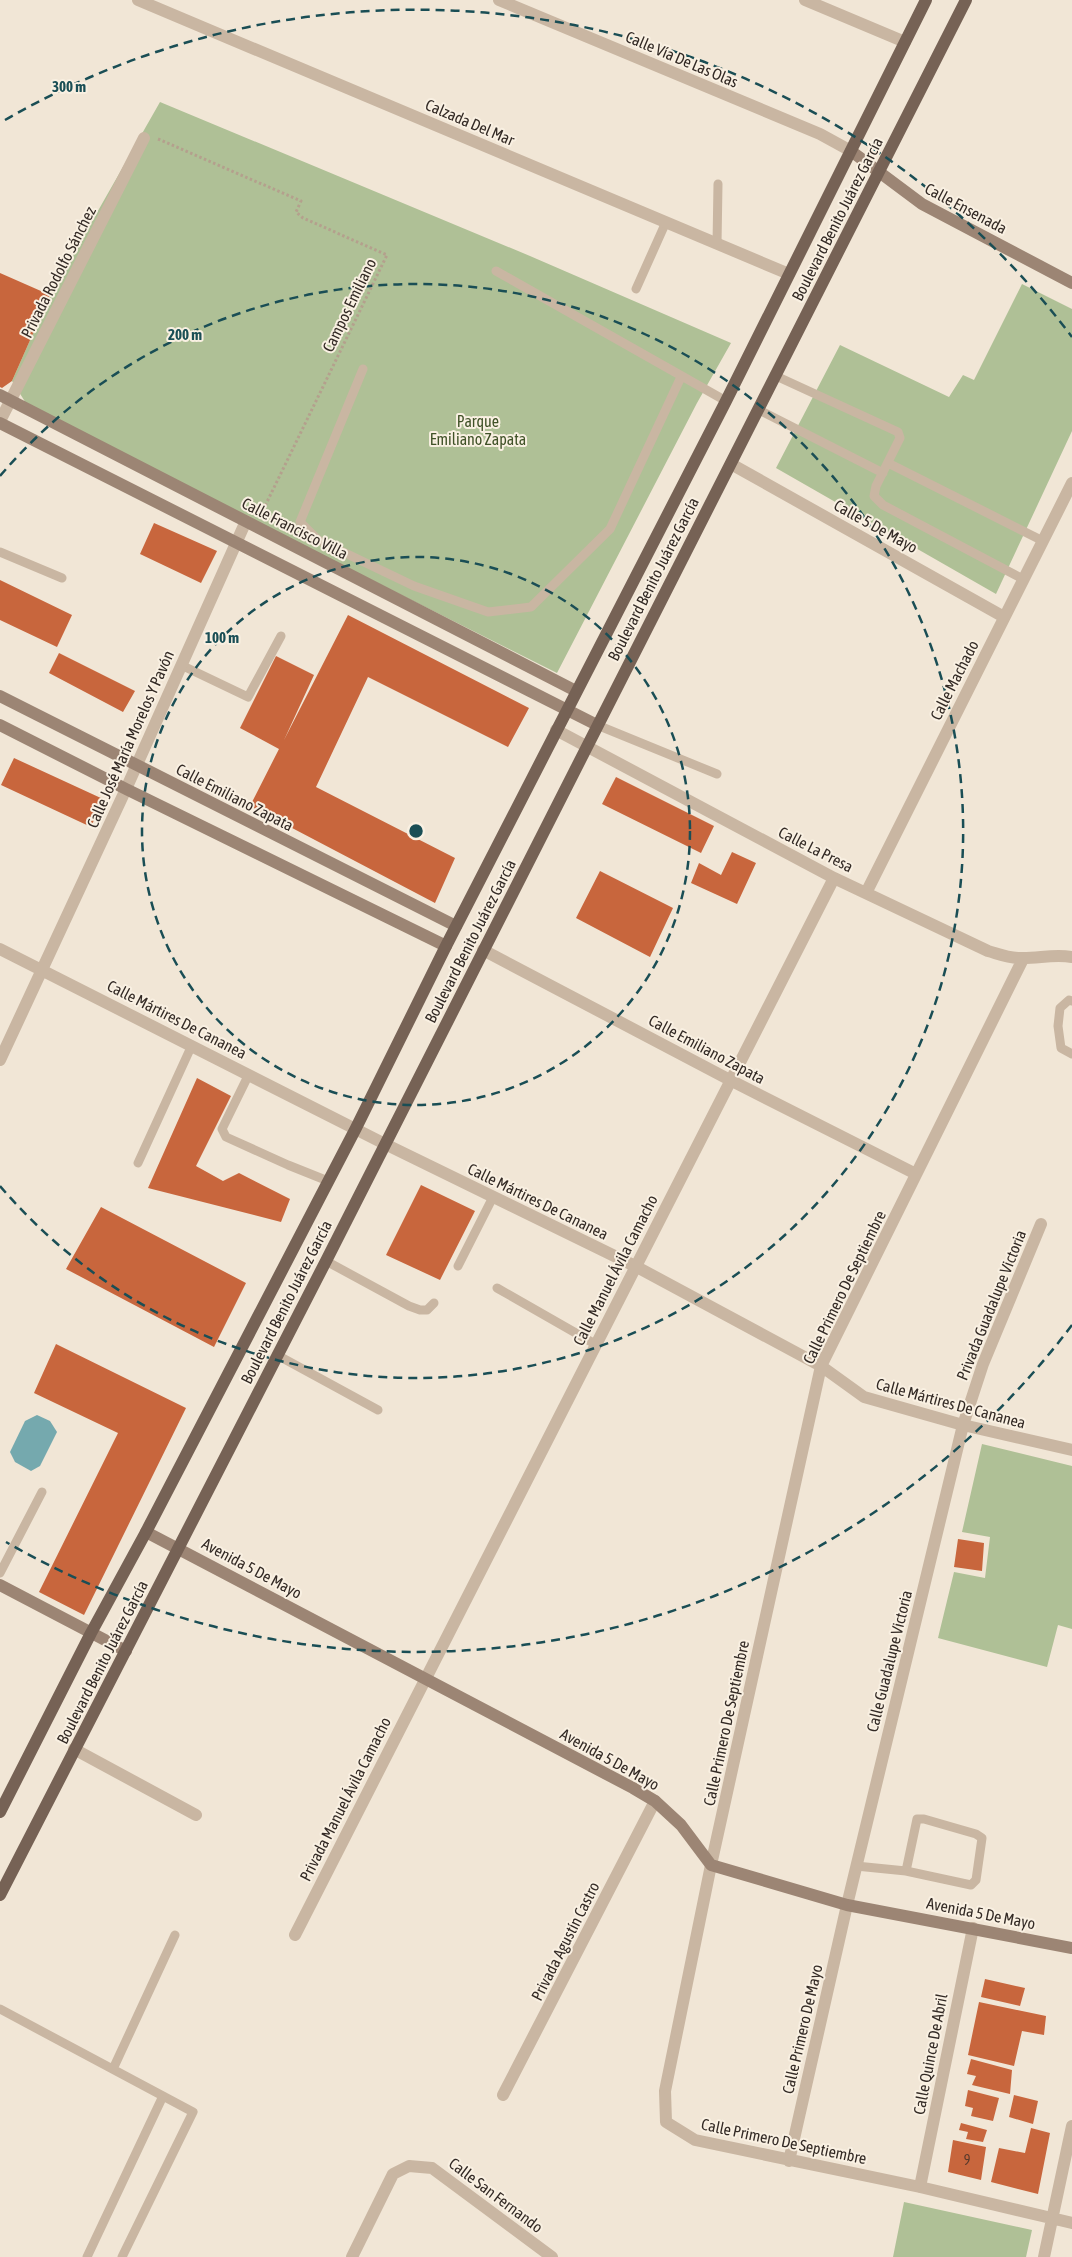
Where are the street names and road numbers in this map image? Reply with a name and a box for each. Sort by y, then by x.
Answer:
street label: Calle Vía De Las Olas [623,27,741,91]
street label: Calzada Del Mar [423,95,517,149]
street label: Boulevard Benito Juárez García [788,134,886,304]
street label: Calle Ensenada [922,179,1010,237]
street label: Privada Rodolfo Sánchez [17,203,99,341]
street label: Campos Emiliano [319,255,380,355]
street label: Calle Francisco Villa [239,494,351,562]
street label: Boulevard Benito Juárez García [604,494,702,664]
street label: Calle 5 De Mayo [831,496,921,557]
street label: Calle Machado [926,637,982,723]
street label: Calle José María Morelos Y Pavón [83,648,177,830]
street label: Calle Emiliano Zapata [173,760,297,835]
street label: Calle La Presa [776,823,856,875]
street label: Boulevard Benito Juárez García [421,856,519,1026]
street label: Calle Mártires De Cananea [104,976,250,1062]
street label: Calle Emiliano Zapata [645,1011,768,1088]
street label: Calle Mártires De Cananea [465,1159,611,1243]
street label: Calle Manuel Ávila Camacho [569,1192,661,1348]
street label: Calle Primero De Septiembre [799,1207,890,1367]
street label: Boulevard Benito Juárez García [237,1217,335,1387]
street label: Privada Guadalupe Victoria [953,1227,1030,1383]
street label: Calle Mártires De Cananea [874,1374,1028,1432]
street label: Avenida 5 De Mayo [199,1534,305,1603]
street label: Boulevard Benito Juárez García [53,1577,151,1747]
street label: Calle Guadalupe Victoria [863,1588,916,1734]
street label: Calle Primero De Septiembre [700,1639,753,1807]
street label: Privada Manuel Ávila Camacho [296,1714,394,1884]
street label: Avenida 5 De Mayo [557,1724,663,1795]
street label: Privada Agustín Castro [527,1879,604,2004]
street label: Avenida 5 De Mayo [925,1894,1037,1933]
street label: Calle Primero De Mayo [778,1962,827,2096]
street label: Calle Quince De Abril [909,1991,951,2116]
street label: Calle Primero De Septiembre [700,2115,868,2168]
street label: Calle San Fernando [446,2154,546,2236]

